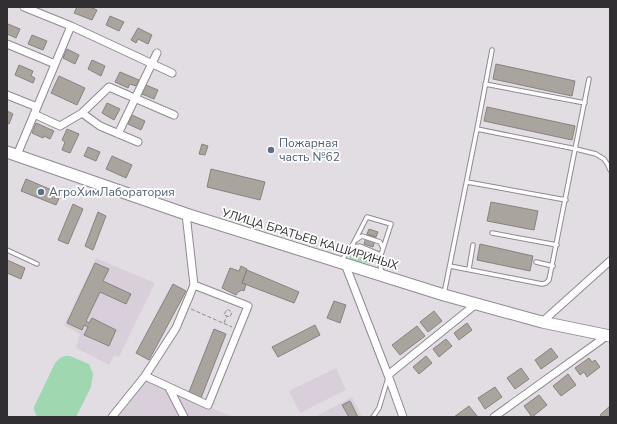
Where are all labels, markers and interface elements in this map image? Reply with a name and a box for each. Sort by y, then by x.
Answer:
place label: Пожарная часть №62 [279,135,340,165]
marker: Пожарная часть №62 [266,145,276,155]
place label: АгроХимЛаборатория [49,184,175,200]
marker: АгроХимЛаборатория [36,187,46,197]
street label: УЛИЦА БРАТЬЕВ КАШИРИНЫХ [219,204,400,274]

